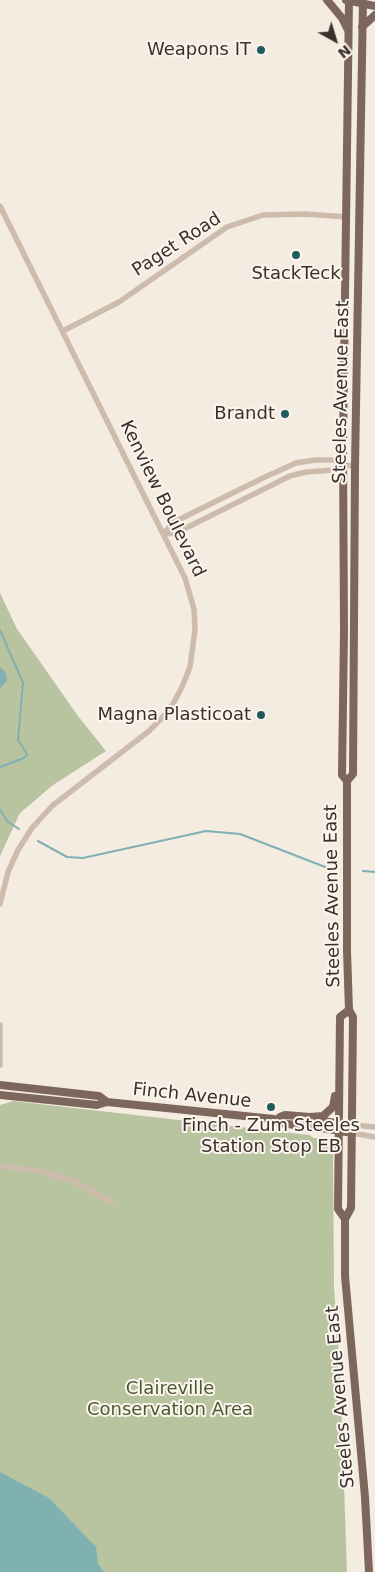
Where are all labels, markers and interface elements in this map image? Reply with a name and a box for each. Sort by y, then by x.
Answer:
north arrow [310,15,360,65]
place label: Weapons IT [147,39,251,61]
text: N [335,42,354,62]
marker: Weapons IT [255,44,267,56]
street label: Paget Road [129,208,225,282]
marker: StackTeck [290,249,302,261]
place label: StackTeck [251,263,341,285]
street label: Steeles Avenue East [330,300,354,484]
place label: Brandt [214,403,275,425]
marker: Brandt [279,408,291,420]
street label: Kenview Boulevard [115,417,209,581]
place label: Magna Plasticoat [98,704,251,726]
marker: Magna Plasticoat [255,709,267,721]
street label: Steeles Avenue East [321,804,345,988]
street label: Finch Avenue [132,1079,252,1113]
marker: Finch - Zum Steeles Station Stop EB [265,1101,277,1113]
place label: Finch - Zum Steeles Station Stop EB [182,1115,360,1158]
street label: Steeles Avenue East [322,1305,360,1489]
park label: Claireville Conservation Area [87,1378,253,1420]

